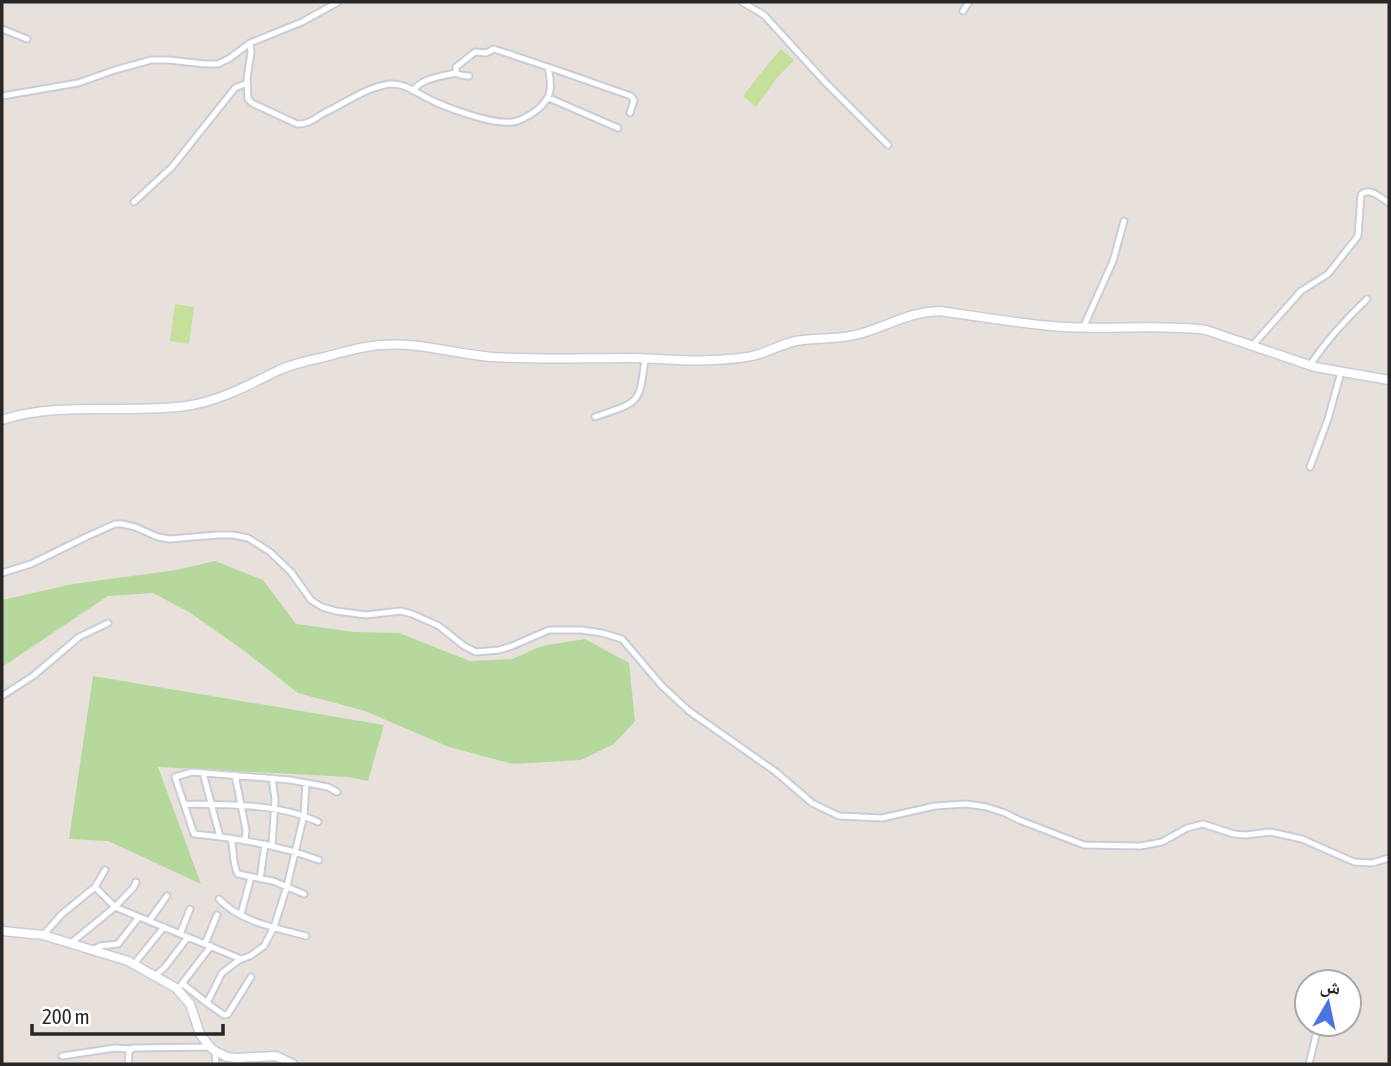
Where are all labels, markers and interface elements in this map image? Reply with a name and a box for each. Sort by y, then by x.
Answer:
north arrow [1293,968,1363,1038]
text: ش [1319,974,1342,1000]
scale bar [32,992,222,1036]
text: 200 m [42,1004,90,1028]

